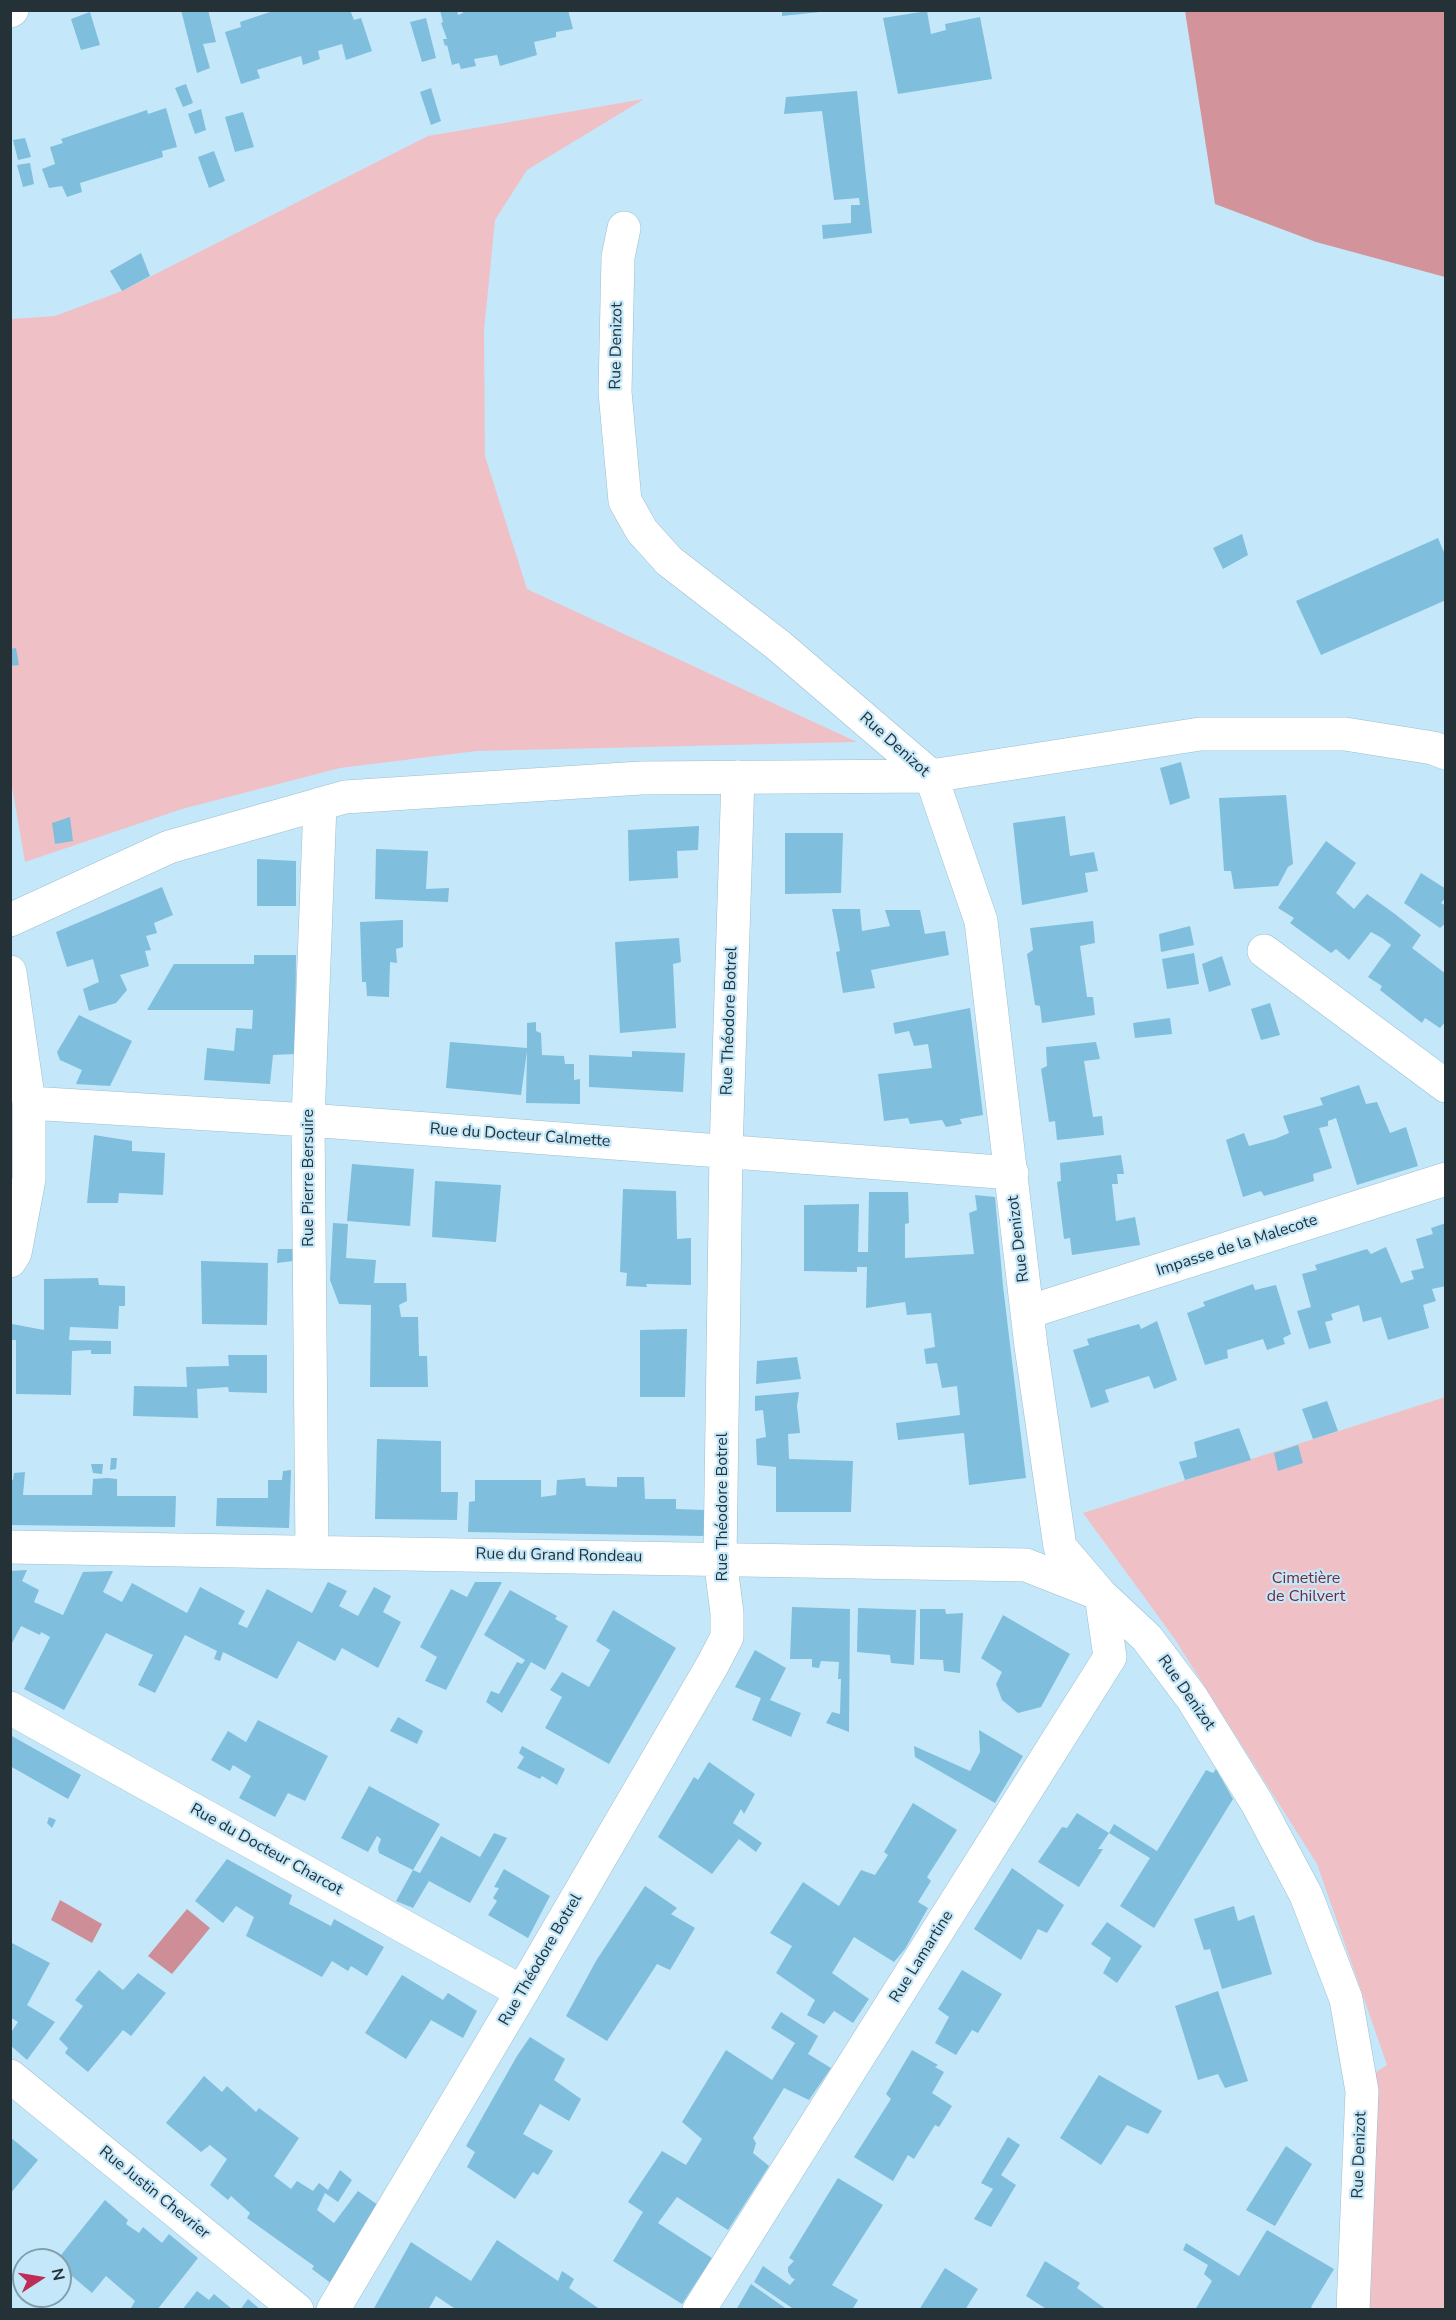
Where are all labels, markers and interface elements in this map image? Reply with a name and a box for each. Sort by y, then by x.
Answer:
street label: Rue Denizot [607,302,627,390]
street label: Rue Denizot [855,709,933,781]
street label: Rue Théodore Botrel [718,946,742,1096]
street label: Rue Pierre Bersuire [299,1109,319,1247]
street label: Rue du Docteur Calmette [429,1120,611,1152]
street label: Rue Denizot [1004,1195,1034,1283]
street label: Impasse de la Malecote [1154,1211,1320,1281]
street label: Rue Théodore Botrel [713,1432,733,1582]
street label: Rue du Grand Rondeau [475,1545,643,1567]
park label: Cimetière de Chilvert [1267,1569,1345,1607]
street label: Rue Denizot [1153,1652,1219,1734]
street label: Rue du Docteur Charcot [186,1800,346,1900]
street label: Rue Théodore Botrel [495,1891,587,2029]
street label: Rue Lamartine [886,1908,958,2006]
street label: Rue Denizot [1349,2111,1371,2199]
street label: Rue Justin Chevrier [95,2143,213,2243]
north arrow [12,2248,72,2308]
text: N [46,2267,70,2283]

